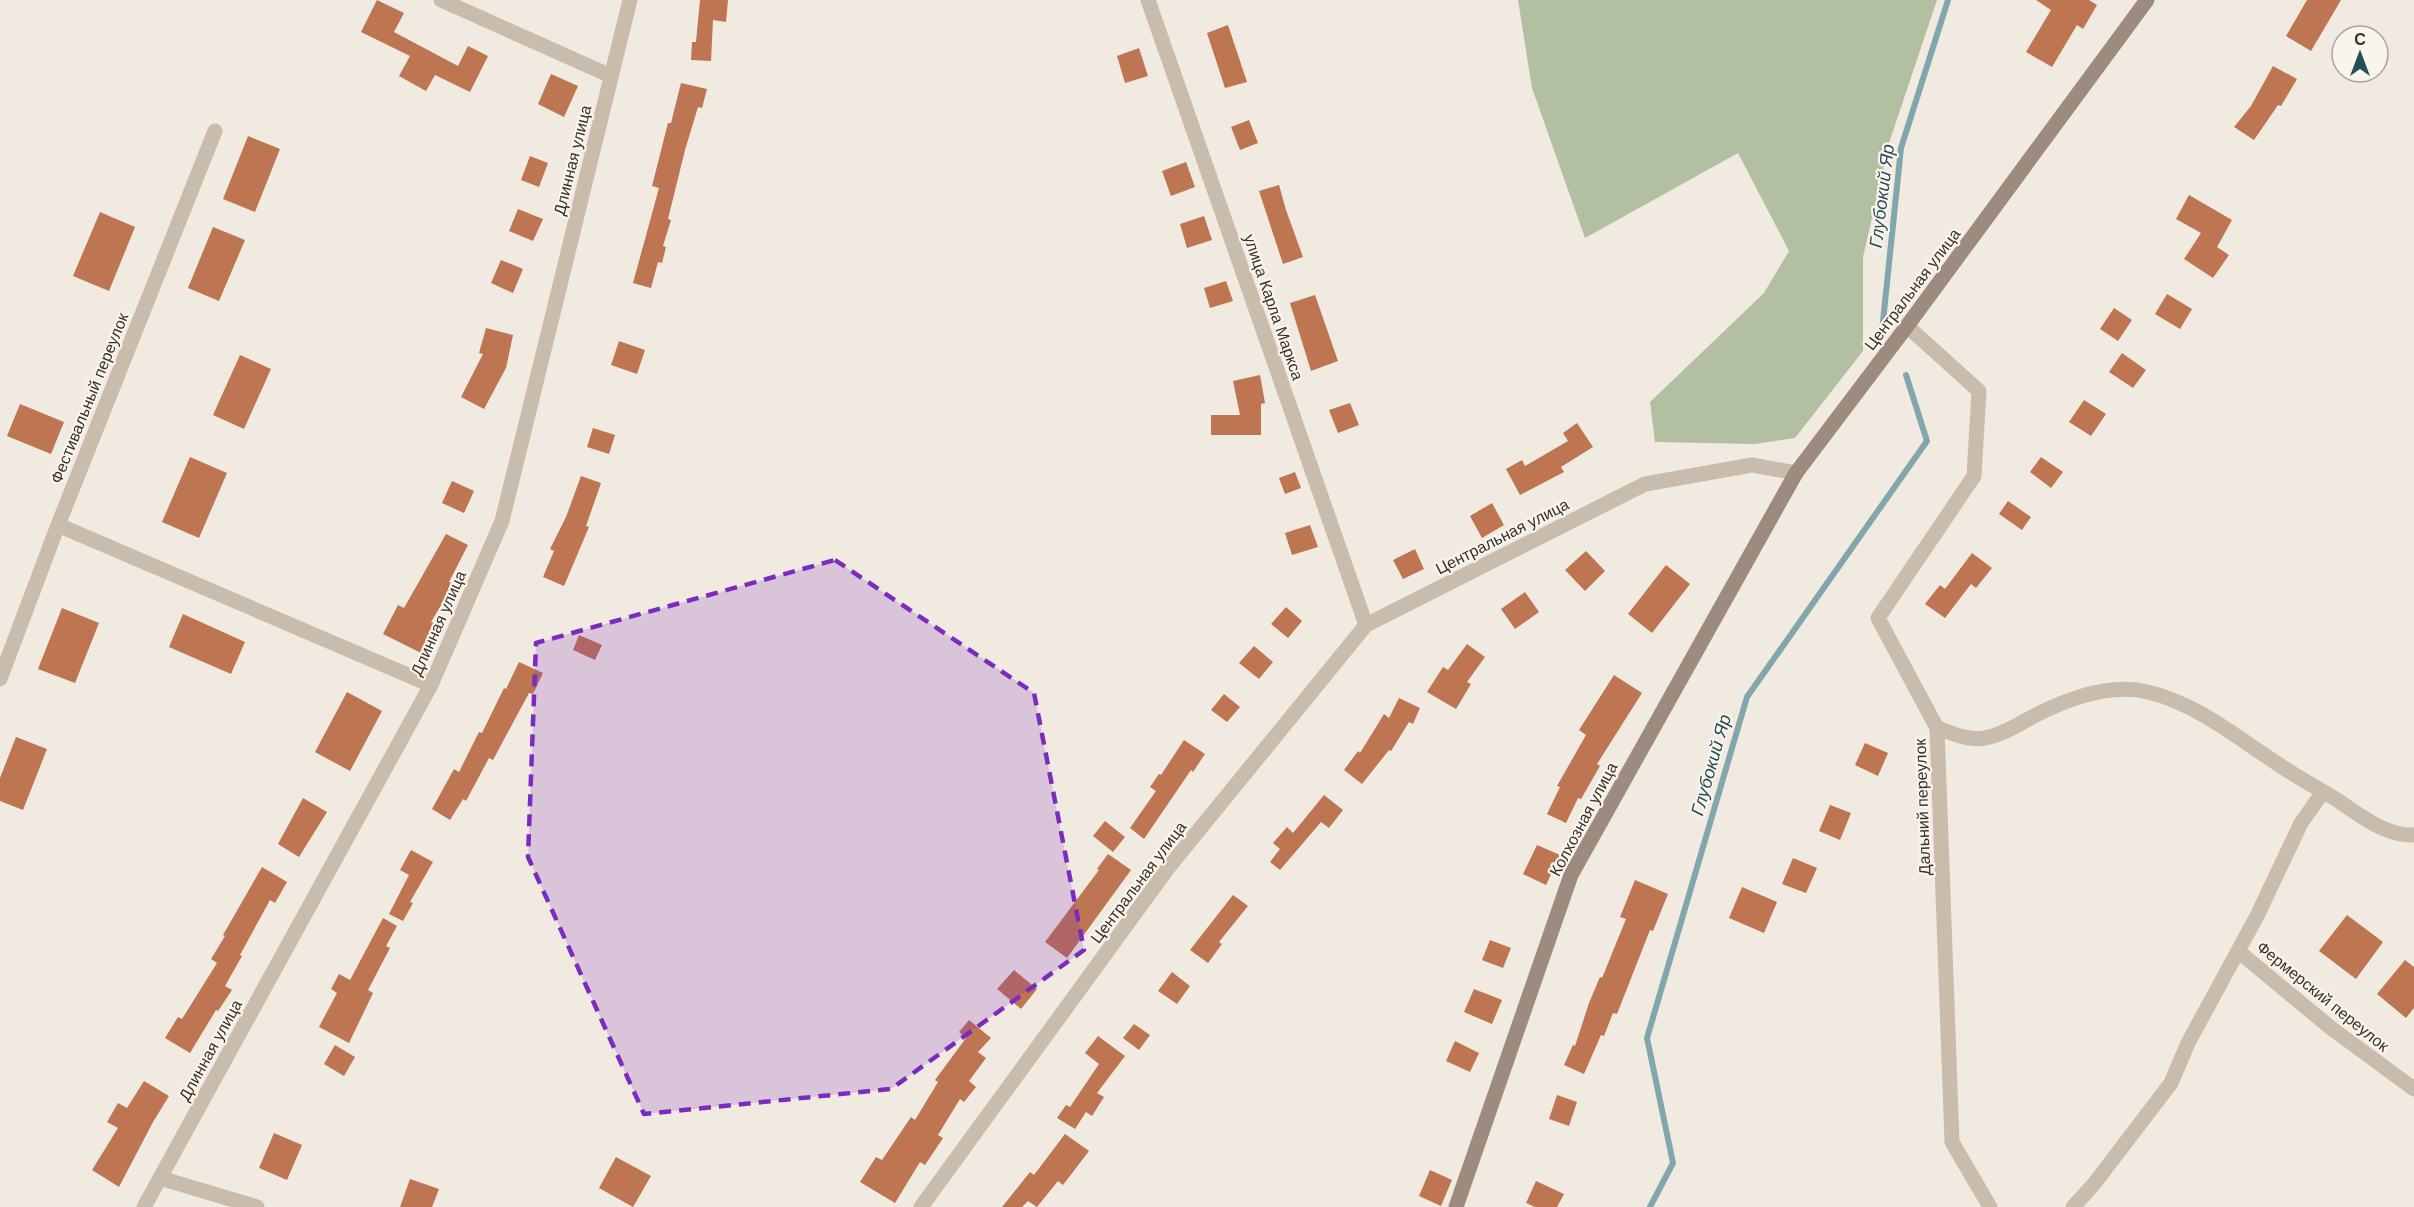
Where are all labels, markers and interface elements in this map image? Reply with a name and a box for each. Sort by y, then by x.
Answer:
north arrow [2330,24,2390,84]
text: С [2354,31,2366,48]
street label: Длинная улица [551,103,594,217]
water label: Глубокий Яр [1866,143,1898,249]
street label: Центральная улица [1861,225,1964,353]
street label: улица Карла Маркса [1241,232,1307,382]
street label: Фестивальный переулок [47,310,132,486]
street label: Центральная улица [1433,495,1572,577]
street label: Длинная улица [408,568,469,678]
water label: Глубокий Яр [1687,712,1735,818]
street label: Дальний переулок [1912,737,1933,876]
street label: Колхозная улица [1546,760,1621,879]
street label: Центральная улица [1087,818,1190,946]
street label: Фермерский переулок [2253,938,2393,1055]
street label: Длинная улица [176,997,245,1104]

